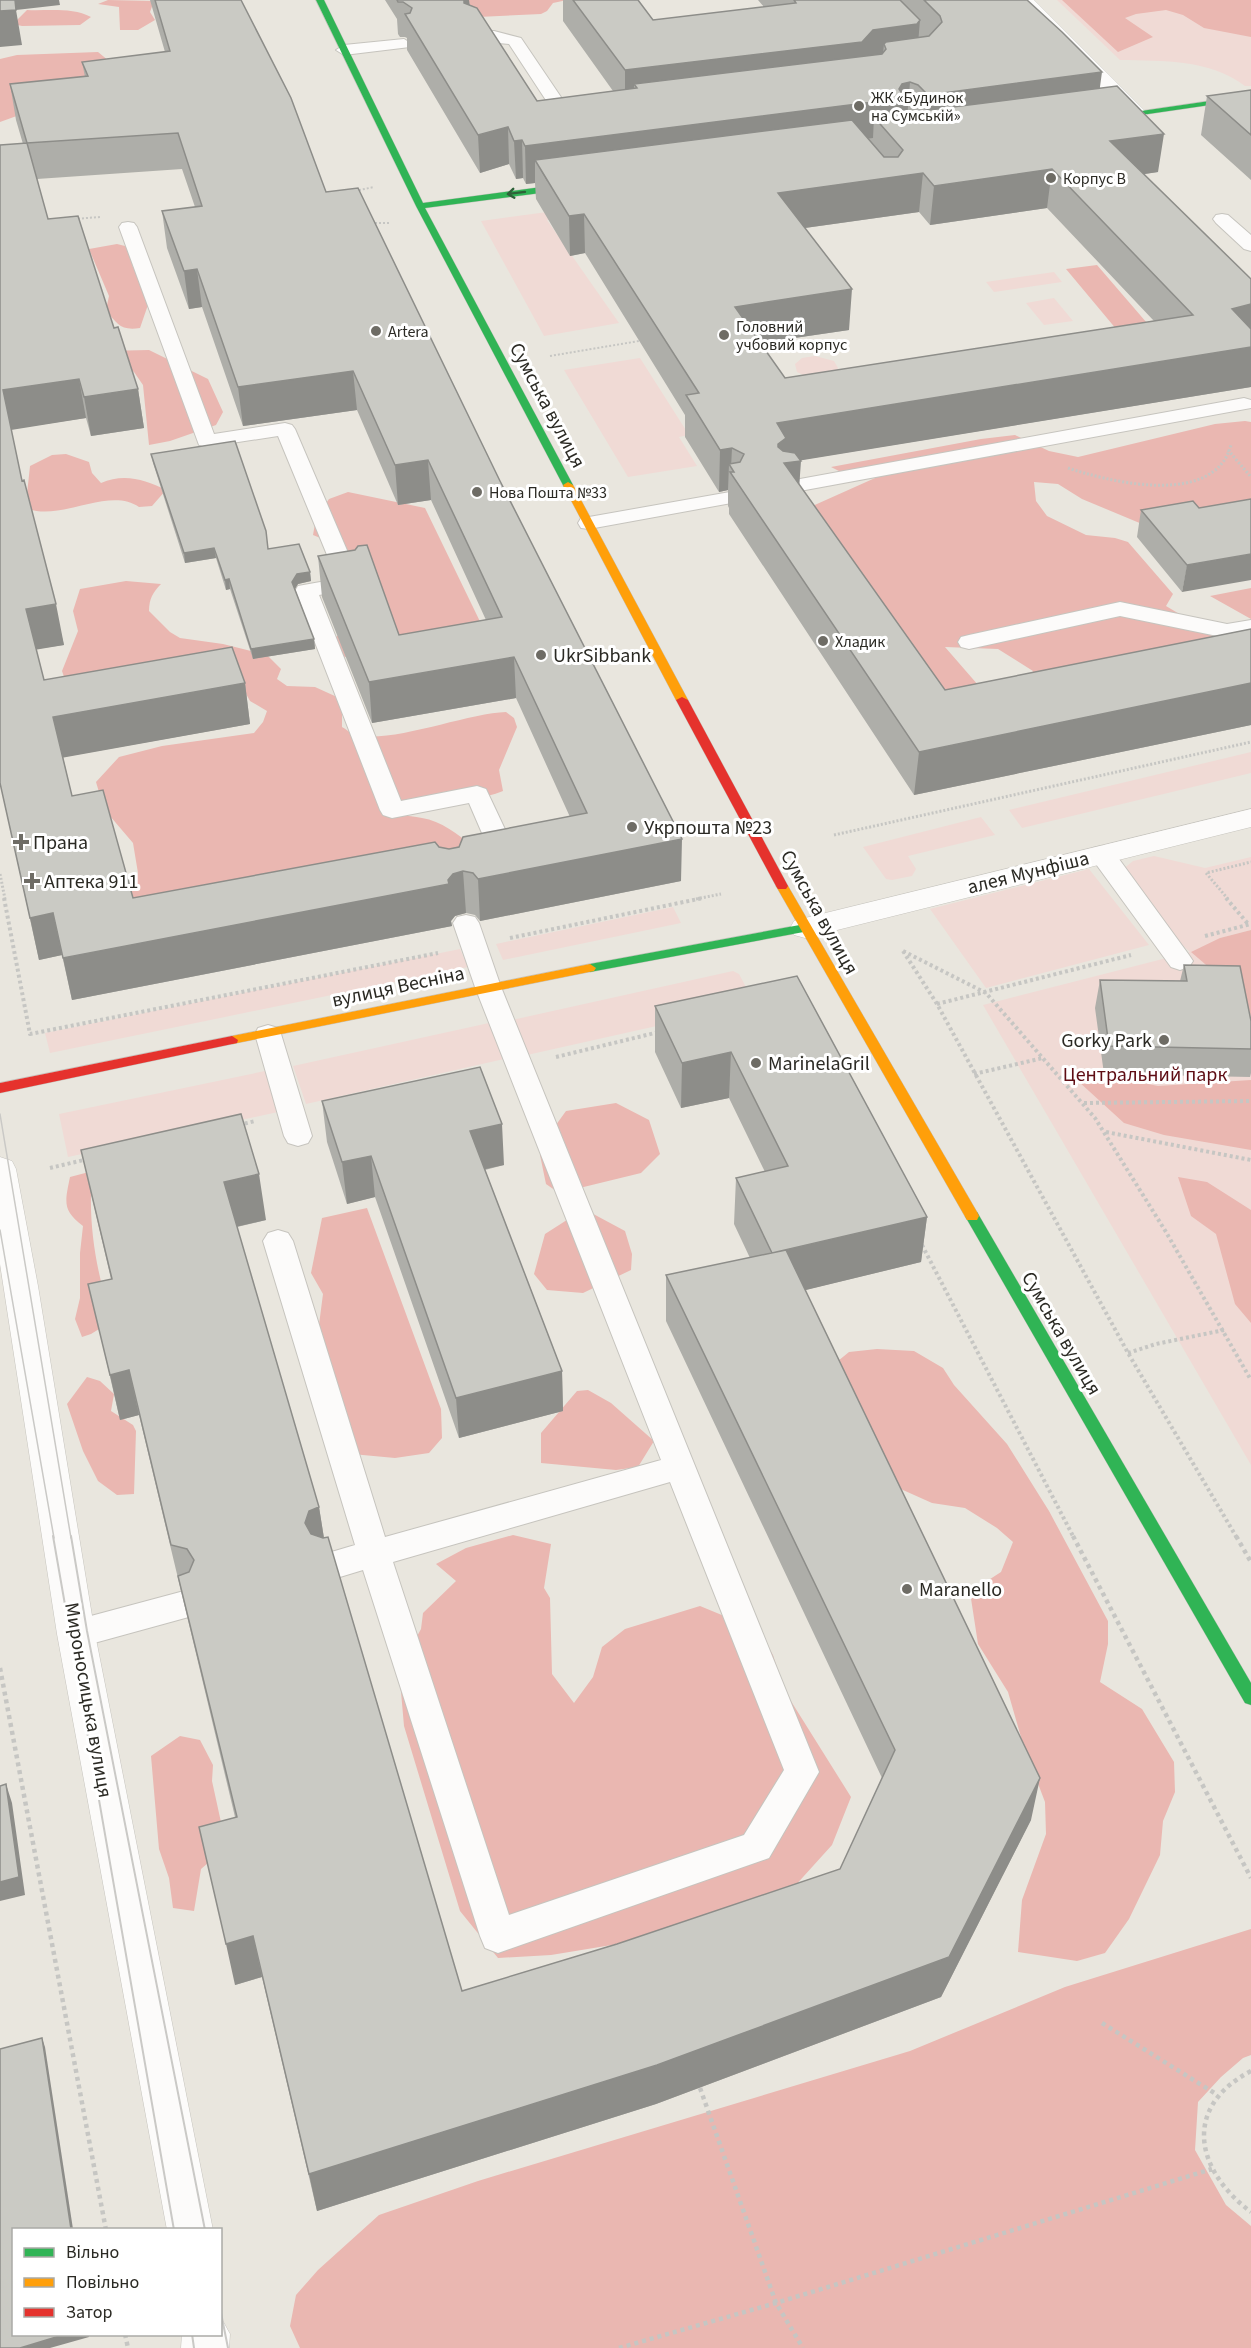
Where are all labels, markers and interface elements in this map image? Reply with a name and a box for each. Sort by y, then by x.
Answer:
place label: ЖК «Будинок на Сумській» [871,87,963,127]
marker: ЖК «Будинок на Сумській» [852,99,866,113]
place label: Корпус В [1063,168,1126,190]
marker: Корпус В [1044,171,1058,185]
one-way arrow [507,188,527,199]
place label: Головний учбовий корпус [736,316,847,356]
place label: Artera [388,321,429,343]
marker: Artera [369,324,383,338]
marker: Головний учбовий корпус [717,328,731,342]
street label: Сумська вулиця [502,338,592,473]
place label: Нова Пошта №33 [489,482,607,504]
marker: Нова Пошта №33 [470,485,484,499]
place label: Хладик [835,631,885,653]
marker: Хладик [816,634,830,648]
place label: UkrSibbank [553,642,651,670]
marker: UkrSibbank [534,648,548,662]
place label: Укрпошта №23 [644,814,772,842]
marker: Укрпошта №23 [625,820,639,834]
place label: Прана [33,829,88,857]
marker: Прана [14,835,28,849]
street label: алея Мунфіша [964,844,1092,902]
street label: Сумська вулиця [773,845,865,980]
place label: Аптека 911 [44,868,138,896]
marker: Аптека 911 [25,874,39,888]
street label: вулиця Весніна [329,959,467,1015]
place label: Gorky Park [1061,1027,1152,1055]
marker: Gorky Park [1157,1033,1171,1047]
place label: MarinelaGril [768,1050,870,1078]
marker: MarinelaGril [749,1056,763,1070]
park label: Центральний парк [1063,1061,1227,1089]
street label: Сумська вулиця [1014,1267,1108,1400]
place label: Maranello [919,1576,1002,1604]
marker: Maranello [900,1582,914,1596]
street label: Мироносицька вулиця [57,1600,119,1800]
legend [12,2228,222,2336]
text: Вільно [66,2240,119,2265]
text: Повільно [66,2270,139,2295]
text: Затор [66,2300,113,2325]

